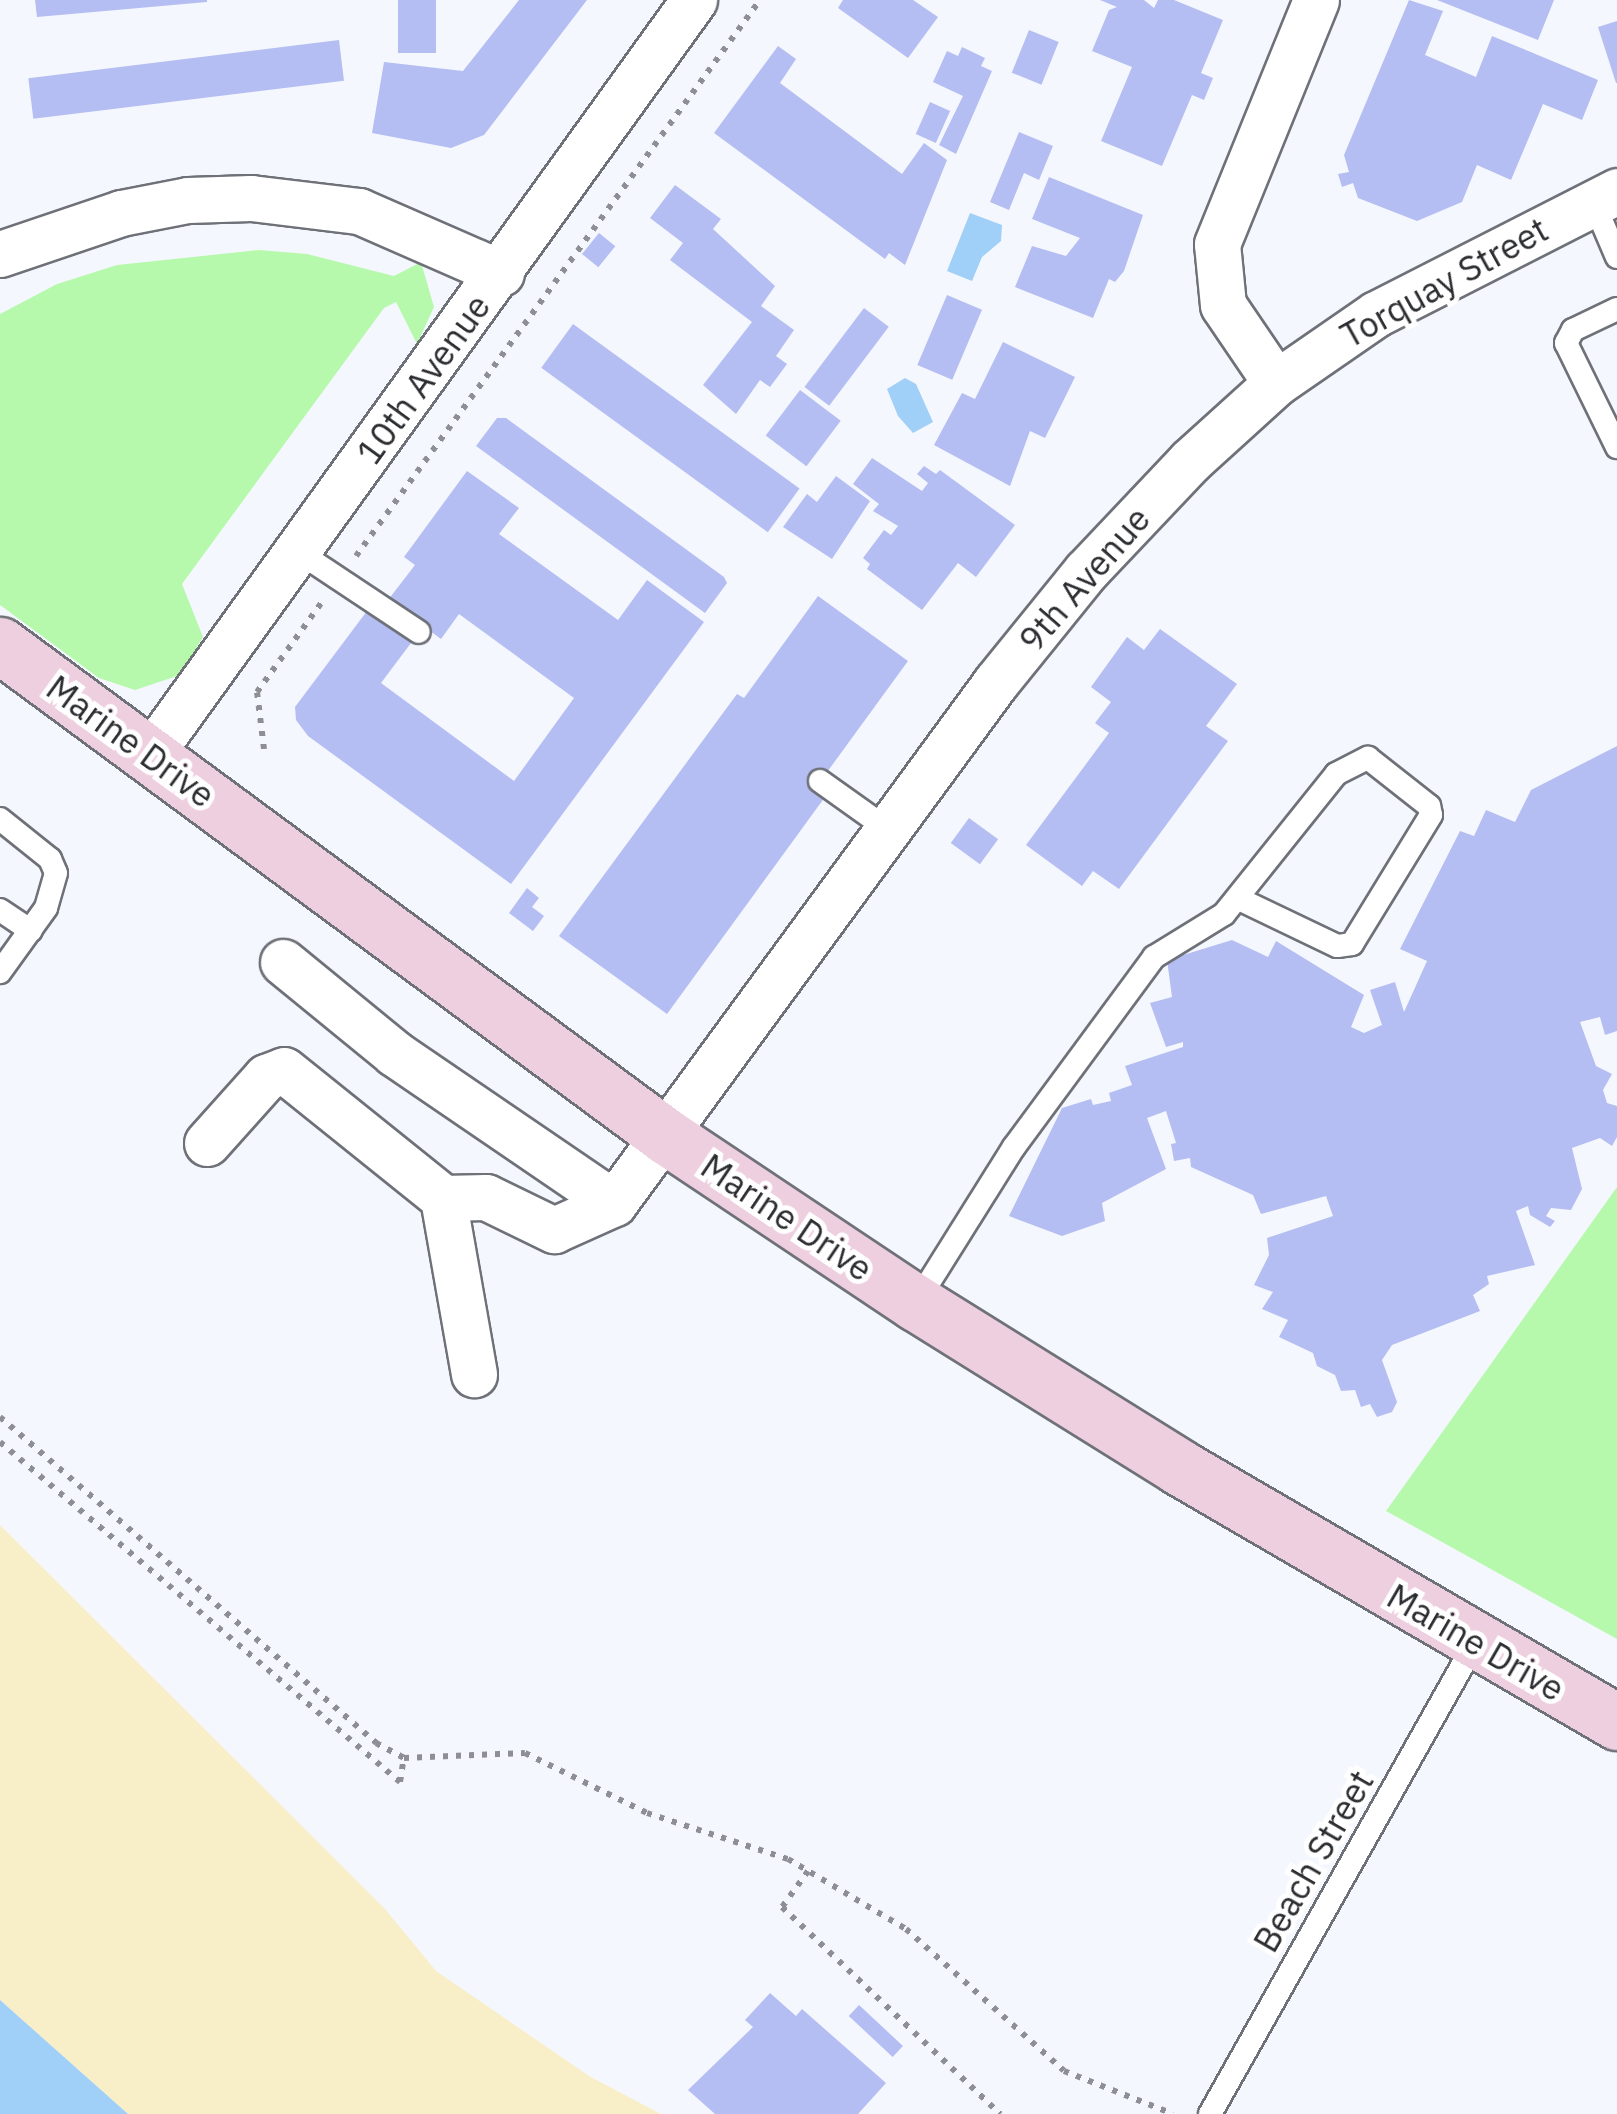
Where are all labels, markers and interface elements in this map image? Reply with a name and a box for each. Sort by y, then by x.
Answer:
street label: Torquay Street [1333,208,1555,356]
street label: 10th Avenue [347,286,499,472]
street label: 9th Avenue [1010,498,1158,660]
street label: Marine Drive [39,666,223,816]
street label: Marine Drive [693,1144,881,1290]
street label: Marine Drive [1380,1574,1572,1710]
street label: Beach Street [1244,1763,1382,1959]

